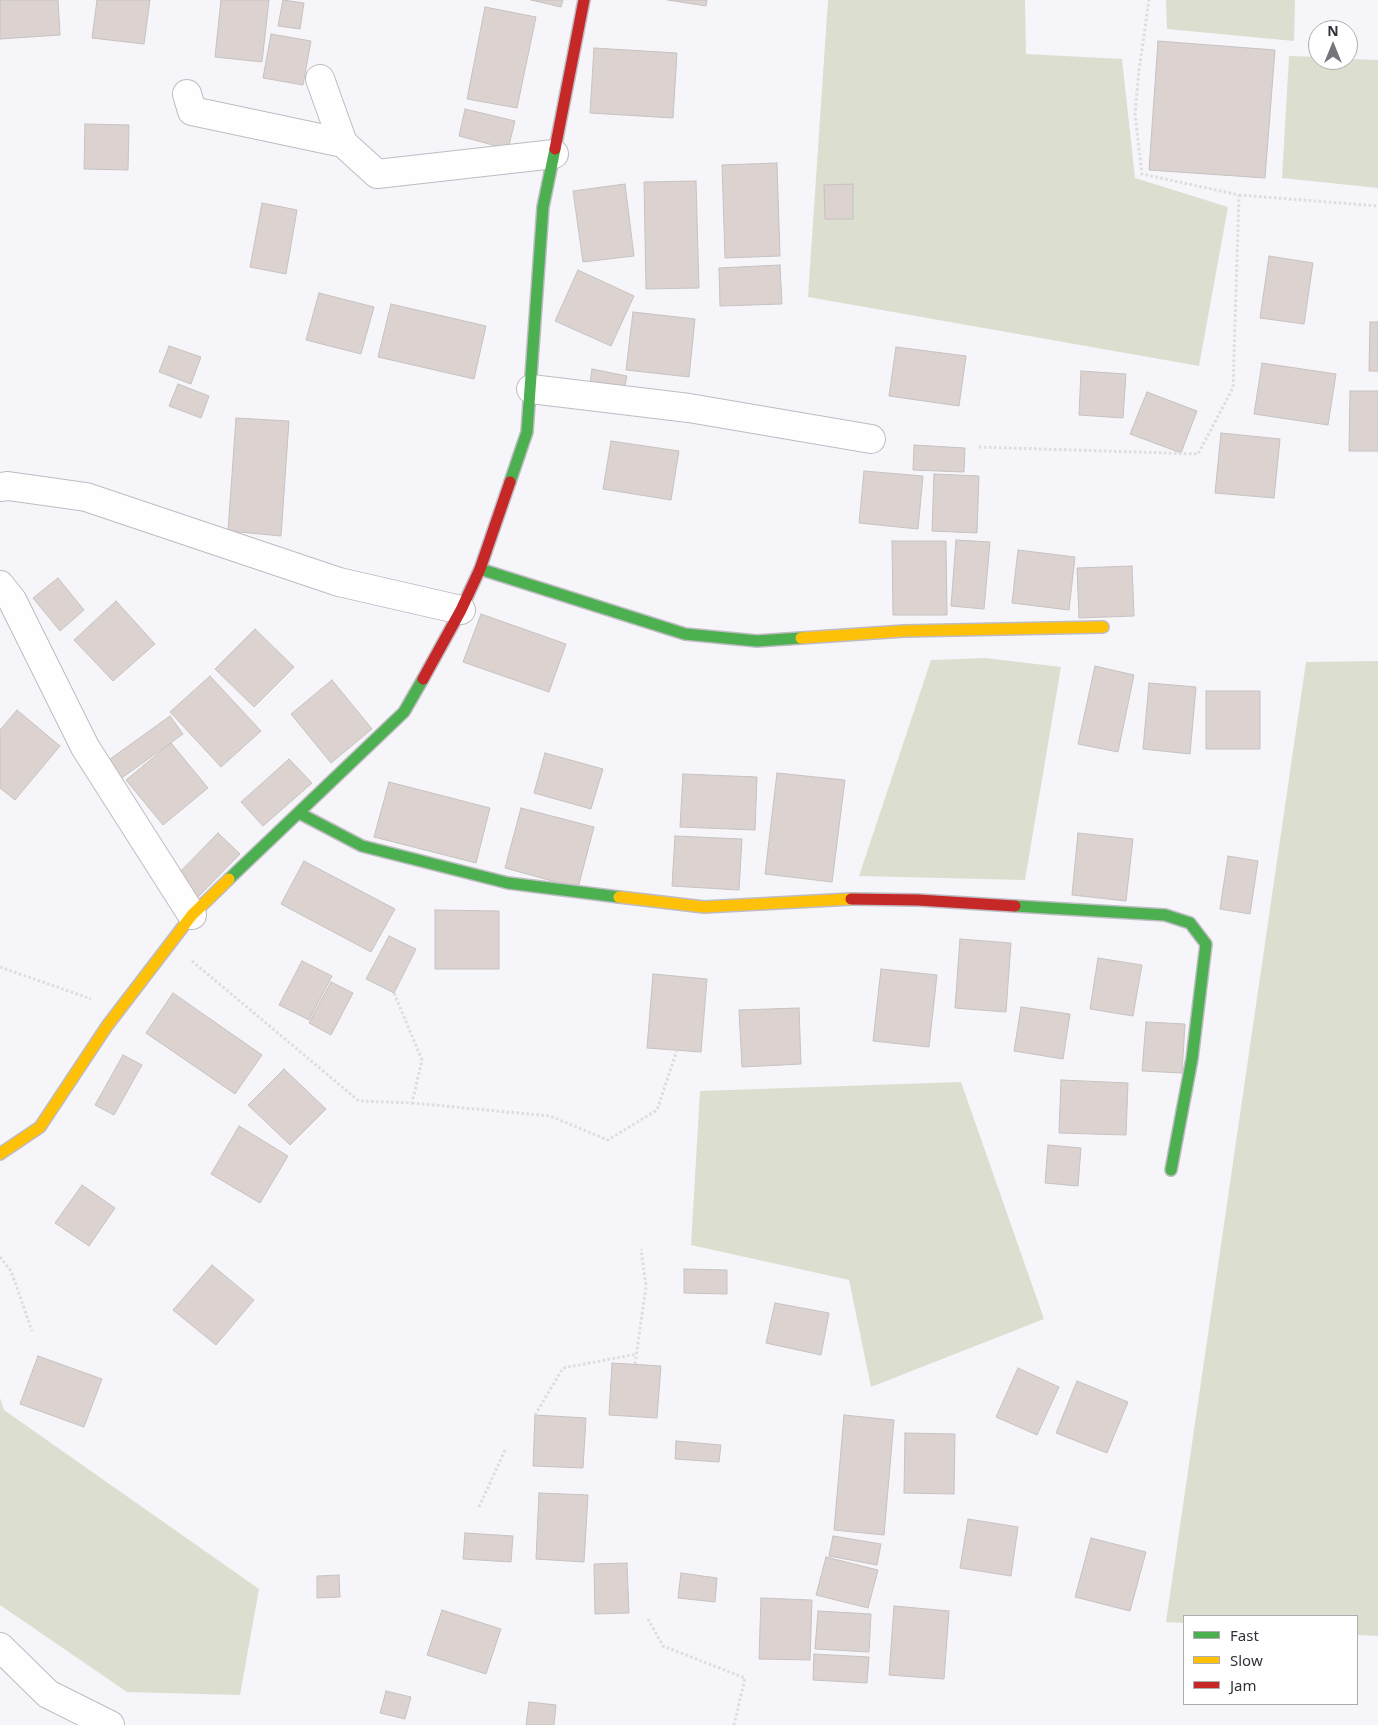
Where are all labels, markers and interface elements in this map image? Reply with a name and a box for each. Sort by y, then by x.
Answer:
north arrow [1308,20,1358,70]
text: N [1327,21,1339,40]
legend [1183,1615,1358,1705]
text: Fast [1230,1625,1259,1645]
text: Slow [1230,1650,1263,1670]
text: Jam [1230,1675,1257,1695]

